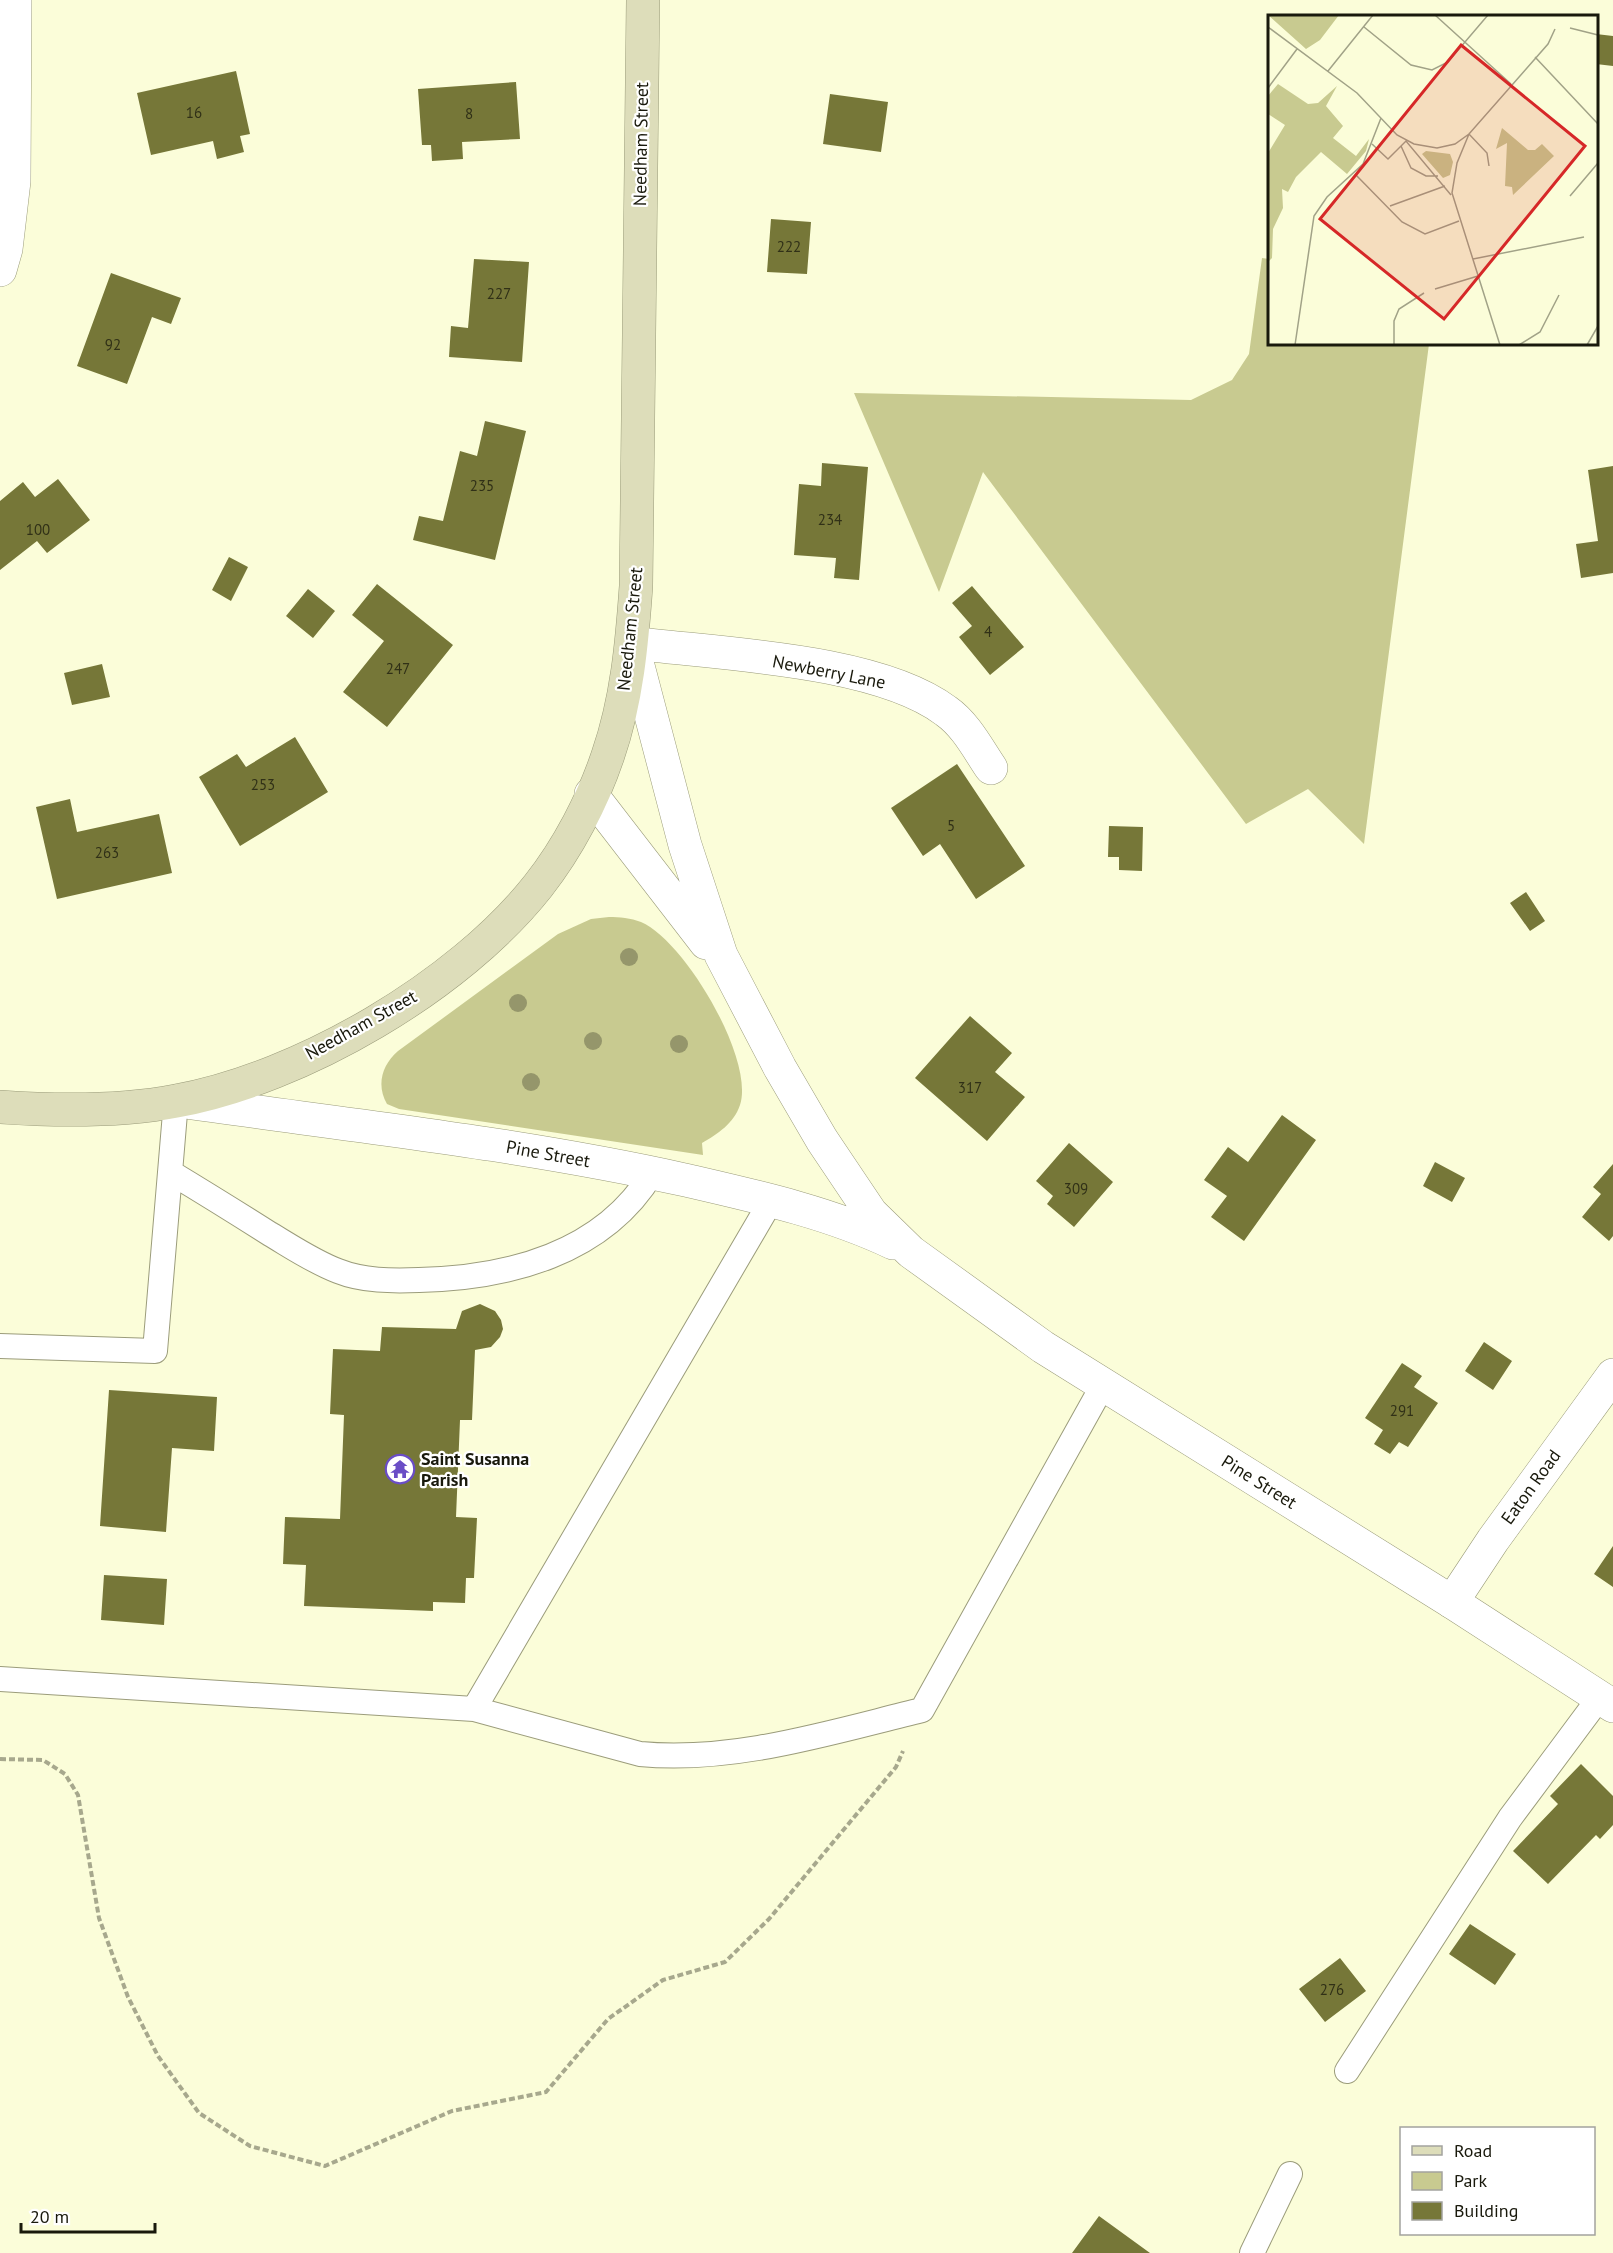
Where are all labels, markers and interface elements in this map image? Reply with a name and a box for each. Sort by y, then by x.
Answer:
inset map [1268,15,1598,345]
street label: Needham Street [628,82,653,206]
house number: 16 [186,103,202,122]
house number: 8 [465,104,473,123]
house number: 222 [777,237,801,256]
house number: 227 [487,284,511,303]
house number: 92 [105,335,121,354]
house number: 235 [470,476,494,495]
house number: 234 [818,510,842,529]
house number: 100 [26,520,50,539]
street label: Needham Street [612,566,647,692]
house number: 4 [984,622,992,641]
street label: Newberry Lane [771,649,888,694]
house number: 247 [386,659,410,678]
house number: 253 [251,775,275,794]
house number: 5 [947,816,955,835]
house number: 263 [95,843,119,862]
street label: Needham Street [301,984,421,1065]
house number: 317 [958,1078,982,1097]
street label: Pine Street [504,1135,592,1172]
house number: 309 [1064,1179,1088,1198]
house number: 291 [1390,1401,1414,1420]
street label: Eaton Road [1496,1445,1565,1529]
place label: Saint Susanna Parish [421,1447,529,1491]
street label: Pine Street [1217,1449,1301,1514]
temple icon: Saint Susanna Parish [384,1453,416,1485]
house number: 276 [1320,1980,1344,1999]
legend [1400,2127,1595,2235]
text: Road [1454,2139,1492,2162]
text: Park [1454,2169,1487,2192]
scale bar [21,2196,154,2234]
text: Building [1454,2199,1518,2222]
text: 20 m [30,2205,69,2228]

